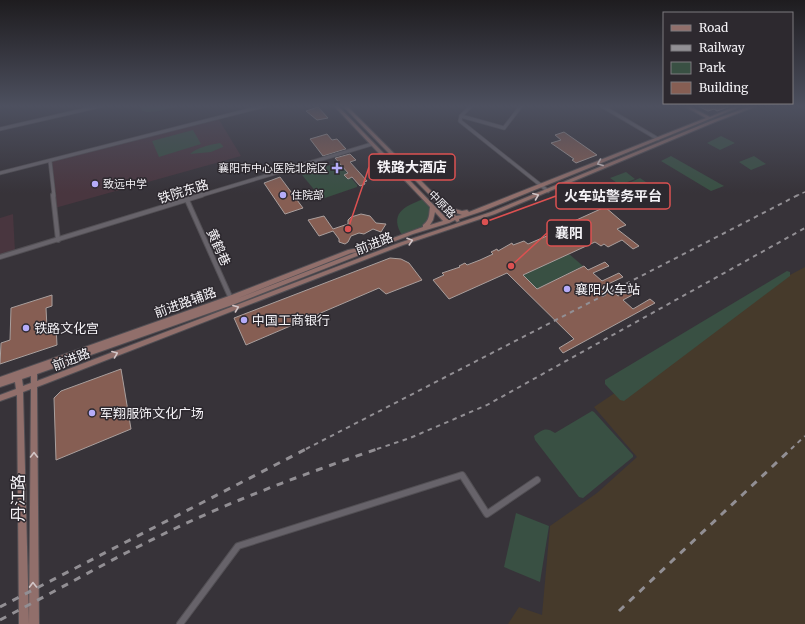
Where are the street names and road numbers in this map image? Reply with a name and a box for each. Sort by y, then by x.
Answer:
street label: 铁院东路 [156,176,211,207]
street label: 中原路 [426,187,458,221]
street label: 黄鹤巷 [203,226,234,268]
street label: 前进路 [353,229,395,258]
street label: 前进路辅路 [152,283,219,322]
street label: 前进路 [50,345,92,374]
street label: 丹江路 [8,474,28,522]

